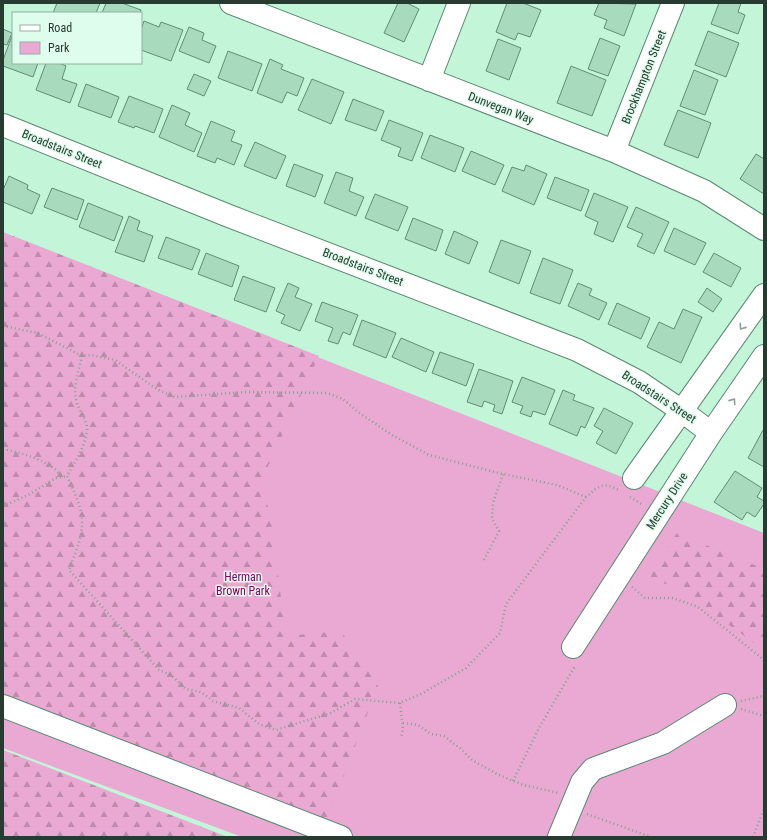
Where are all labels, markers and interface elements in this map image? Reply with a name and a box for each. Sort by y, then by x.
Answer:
legend [12,12,142,64]
text: Road [48,21,72,35]
street label: Brockhampton Street [619,28,669,126]
text: Park [48,41,70,55]
street label: Dunvegan Way [466,89,536,127]
street label: Broadstairs Street [20,127,105,172]
street label: Broadstairs Street [321,245,406,289]
one-way arrow [740,322,747,329]
street label: Broadstairs Street [619,368,699,426]
one-way arrow [728,398,735,405]
street label: Mercury Drive [643,470,691,532]
park label: Herman Brown Park [216,570,271,598]

